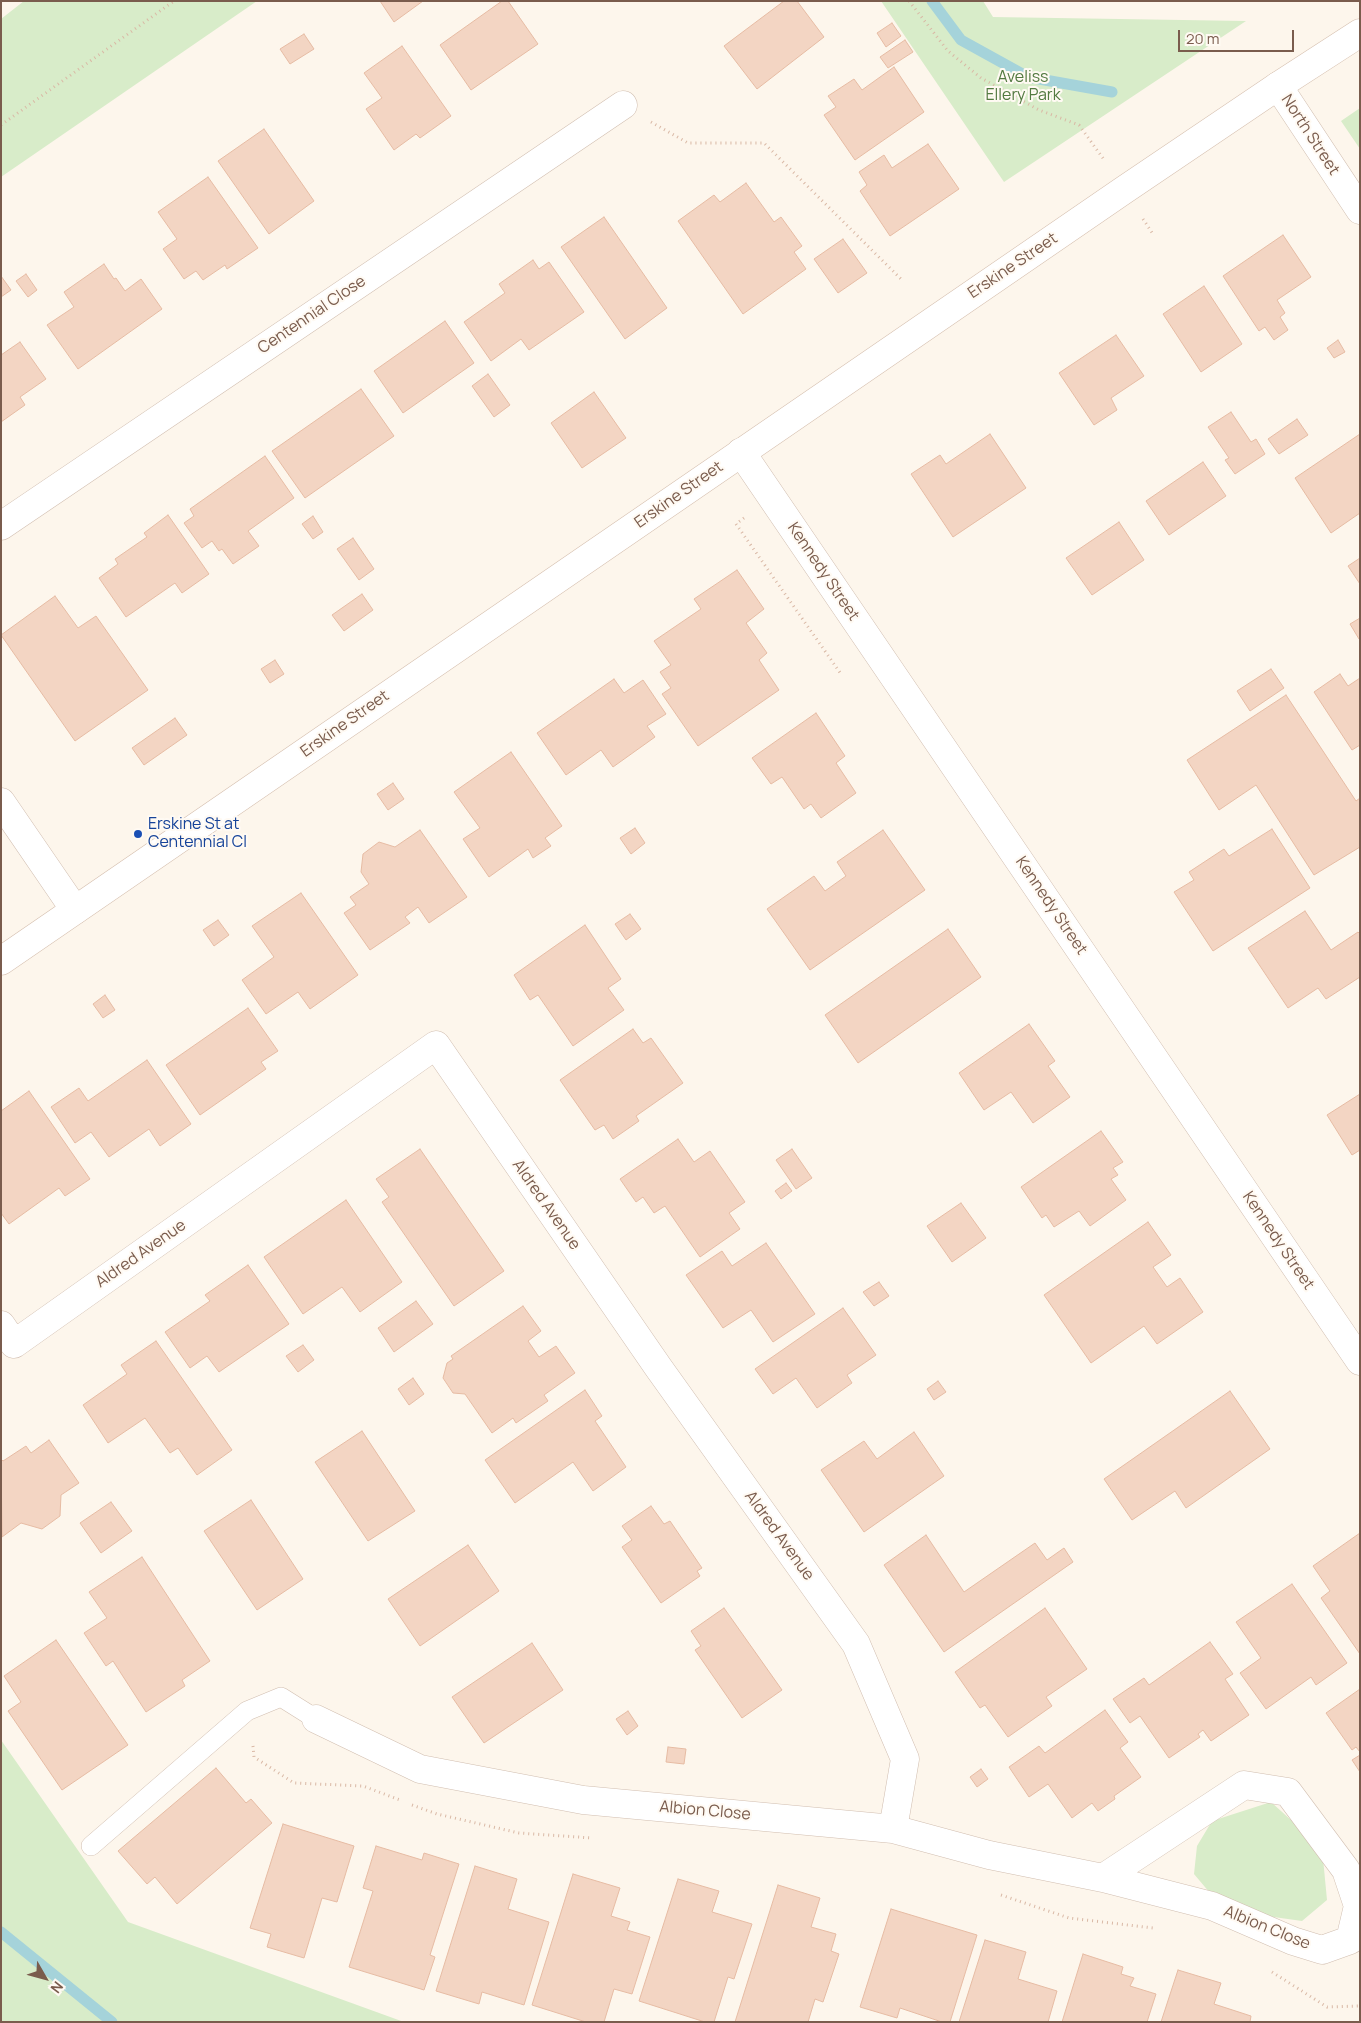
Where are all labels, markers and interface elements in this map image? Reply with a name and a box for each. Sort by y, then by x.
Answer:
scale bar [1181,20,1297,52]
text: 20 m [1186,28,1219,49]
park label: Aveliss Ellery Park [985,68,1061,106]
street label: North Street [1277,91,1343,179]
street label: Erskine Street [965,229,1061,303]
street label: Centennial Close [254,272,370,358]
street label: Erskine Street [631,457,727,533]
street label: Kennedy Street [783,519,863,625]
street label: Erskine Street [297,686,393,762]
place label: Erskine St at Centennial Cl [148,815,247,853]
marker: Erskine St at Centennial Cl [132,828,144,840]
street label: Kennedy Street [1011,853,1091,959]
street label: Aldred Avenue [508,1156,584,1254]
street label: Kennedy Street [1238,1188,1318,1294]
street label: Aldred Avenue [92,1216,190,1292]
street label: Aldred Avenue [740,1488,818,1584]
street label: Albion Close [659,1797,751,1825]
street label: Albion Close [1221,1902,1313,1954]
north arrow [20,1953,70,2003]
text: N [47,1978,68,1997]

